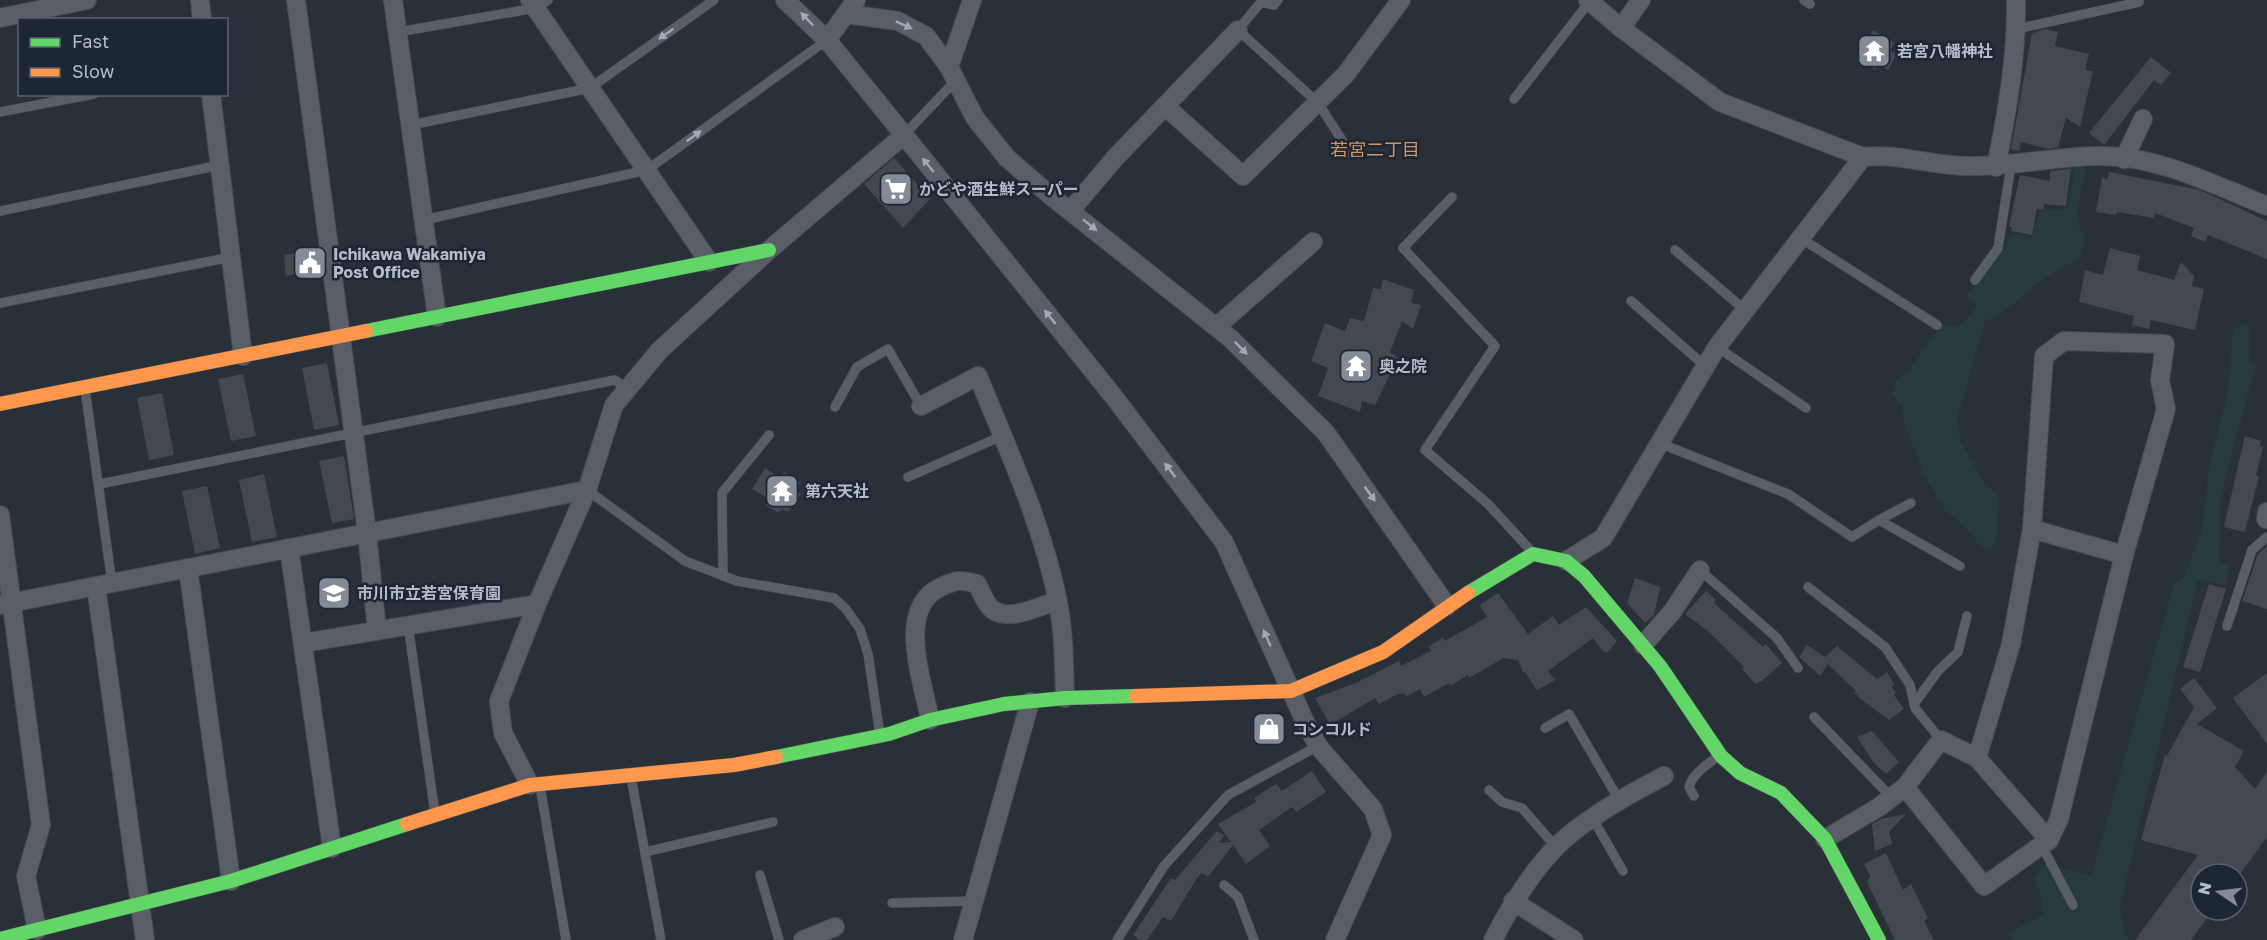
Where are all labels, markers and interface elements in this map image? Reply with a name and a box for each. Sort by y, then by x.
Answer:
one-way arrow [801,12,814,27]
legend [18,18,228,96]
one-way arrow [895,20,913,30]
one-way arrow [658,28,674,39]
text: Fast [72,30,109,52]
temple icon: 若宮八幡神社 [1856,33,1892,69]
place label: 若宮八幡神社 [1897,41,1993,61]
text: Slow [72,60,115,82]
one-way arrow [686,130,702,142]
district label: 若宮二丁目 [1330,138,1420,160]
one-way arrow [921,157,934,173]
supermarket icon: かどや酒生鮮スーパー [878,171,914,207]
place label: かどや酒生鮮スーパー [919,179,1079,199]
one-way arrow [1082,219,1098,232]
place label: Ichikawa Wakamiya Post Office [333,244,486,282]
public building icon: Ichikawa Wakamiya Post Office [292,245,328,281]
one-way arrow [1043,309,1056,325]
one-way arrow [1233,341,1247,355]
temple icon: 奥之院 [1338,348,1374,384]
place label: 奥之院 [1379,356,1427,376]
one-way arrow [1164,463,1176,479]
temple icon: 第六天社 [764,473,800,509]
place label: 第六天社 [805,481,869,501]
one-way arrow [1364,485,1376,501]
school or university icon: 市川市立若宮保育園 [316,575,352,611]
place label: 市川市立若宮保育園 [357,583,501,603]
one-way arrow [1262,629,1271,647]
shop icon: コンコルド [1251,711,1287,747]
place label: コンコルド [1292,719,1372,739]
north arrow [2189,862,2249,922]
text: N [2193,880,2216,897]

